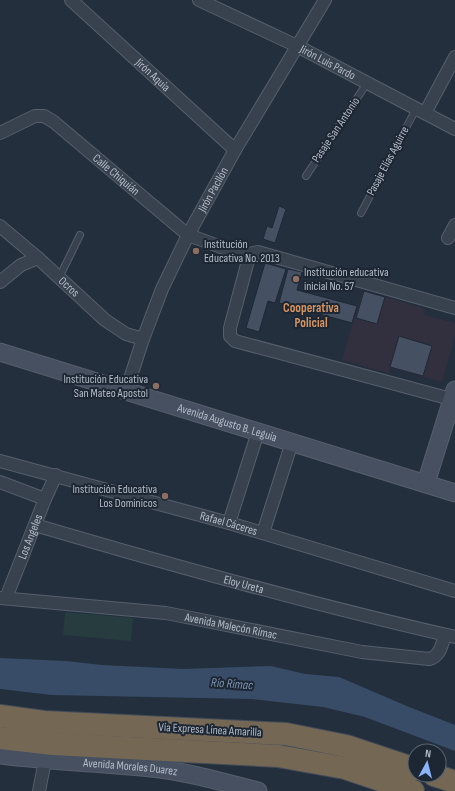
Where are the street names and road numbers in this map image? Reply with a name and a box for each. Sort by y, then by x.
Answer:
street label: Jirón Luis Pardo [296,41,358,83]
street label: Jirón Aquia [132,54,174,95]
street label: Pasaje San Antonio [309,94,363,166]
street label: Pasaje Elías Aguirre [363,124,413,198]
street label: Calle Chiquián [90,150,143,199]
street label: Jirón Pacllón [194,165,232,216]
street label: Ocros [55,273,83,300]
street label: Avenida Augusto B. Leguia [175,400,279,445]
street label: Rafael Cáceres [198,508,259,539]
street label: Los Angeles [15,512,46,561]
street label: Eloy Ureta [222,572,266,597]
street label: Avenida Malecón Rímac [183,609,279,642]
street label: Vía Expresa Línea Amarilla [158,720,262,740]
street label: Avenida Morales Duarez [82,755,179,779]

